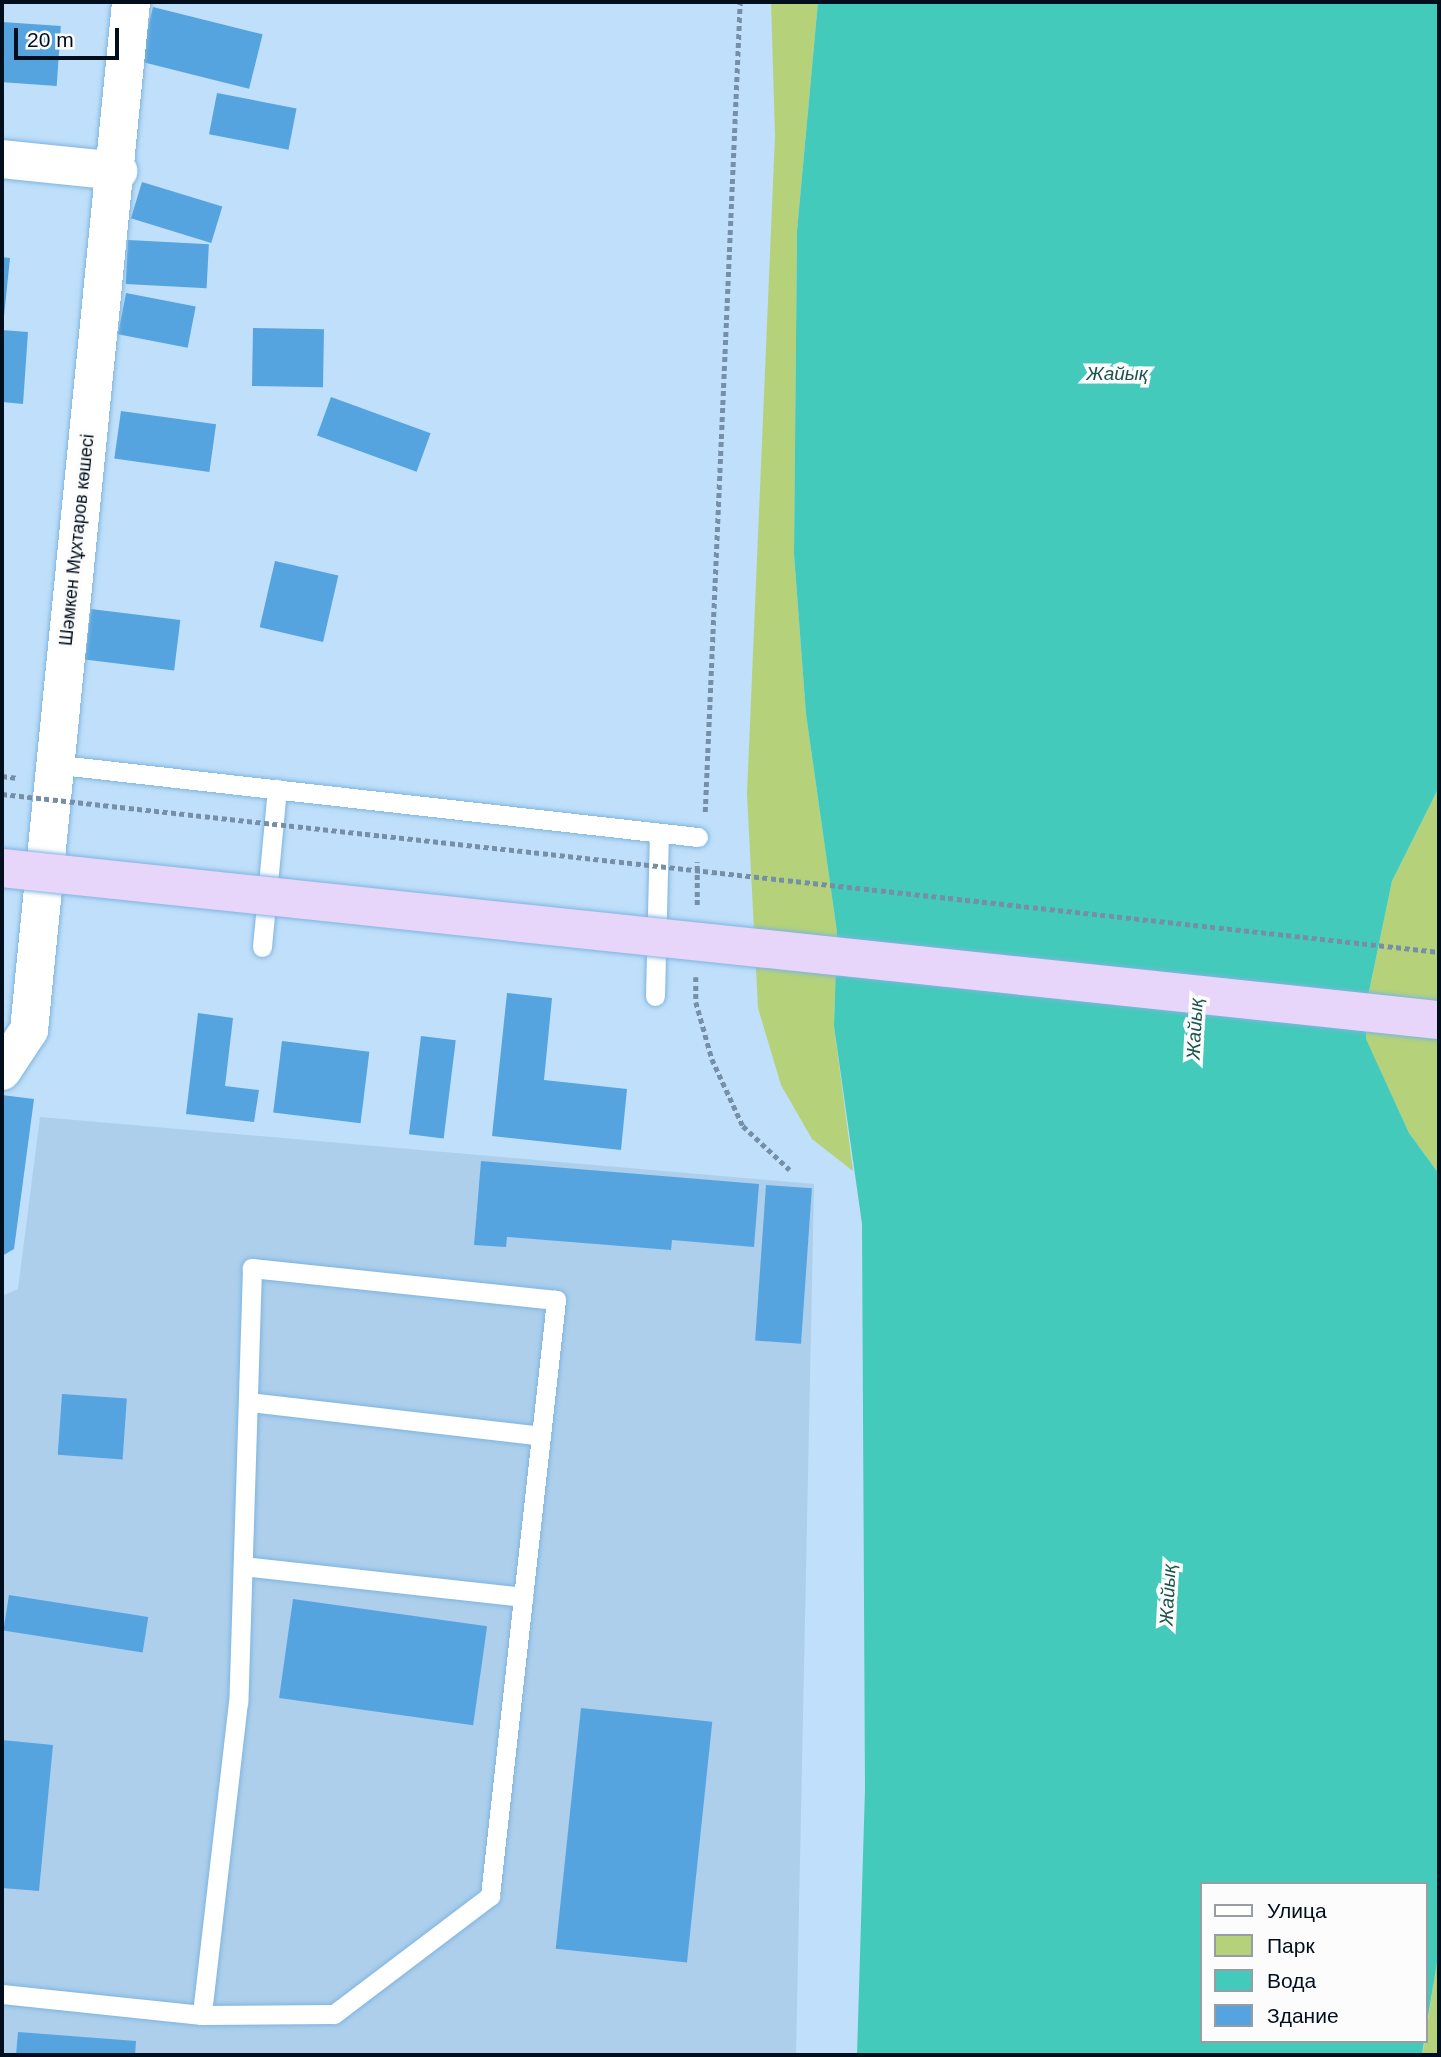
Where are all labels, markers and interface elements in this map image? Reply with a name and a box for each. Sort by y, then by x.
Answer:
scale bar [18,14,122,58]
text: 20 m [27,28,74,51]
water label: Жайық [1086,363,1148,385]
street label: Шәмкен Мұхтаров көшесі [55,433,99,647]
water label: Жайық [1182,998,1208,1060]
water label: Жайық [1155,1564,1181,1626]
legend [1200,1882,1427,2043]
text: Улица [1267,1899,1327,1922]
text: Парк [1267,1934,1315,1957]
text: Вода [1267,1969,1316,1992]
text: Здание [1267,2004,1339,2027]

